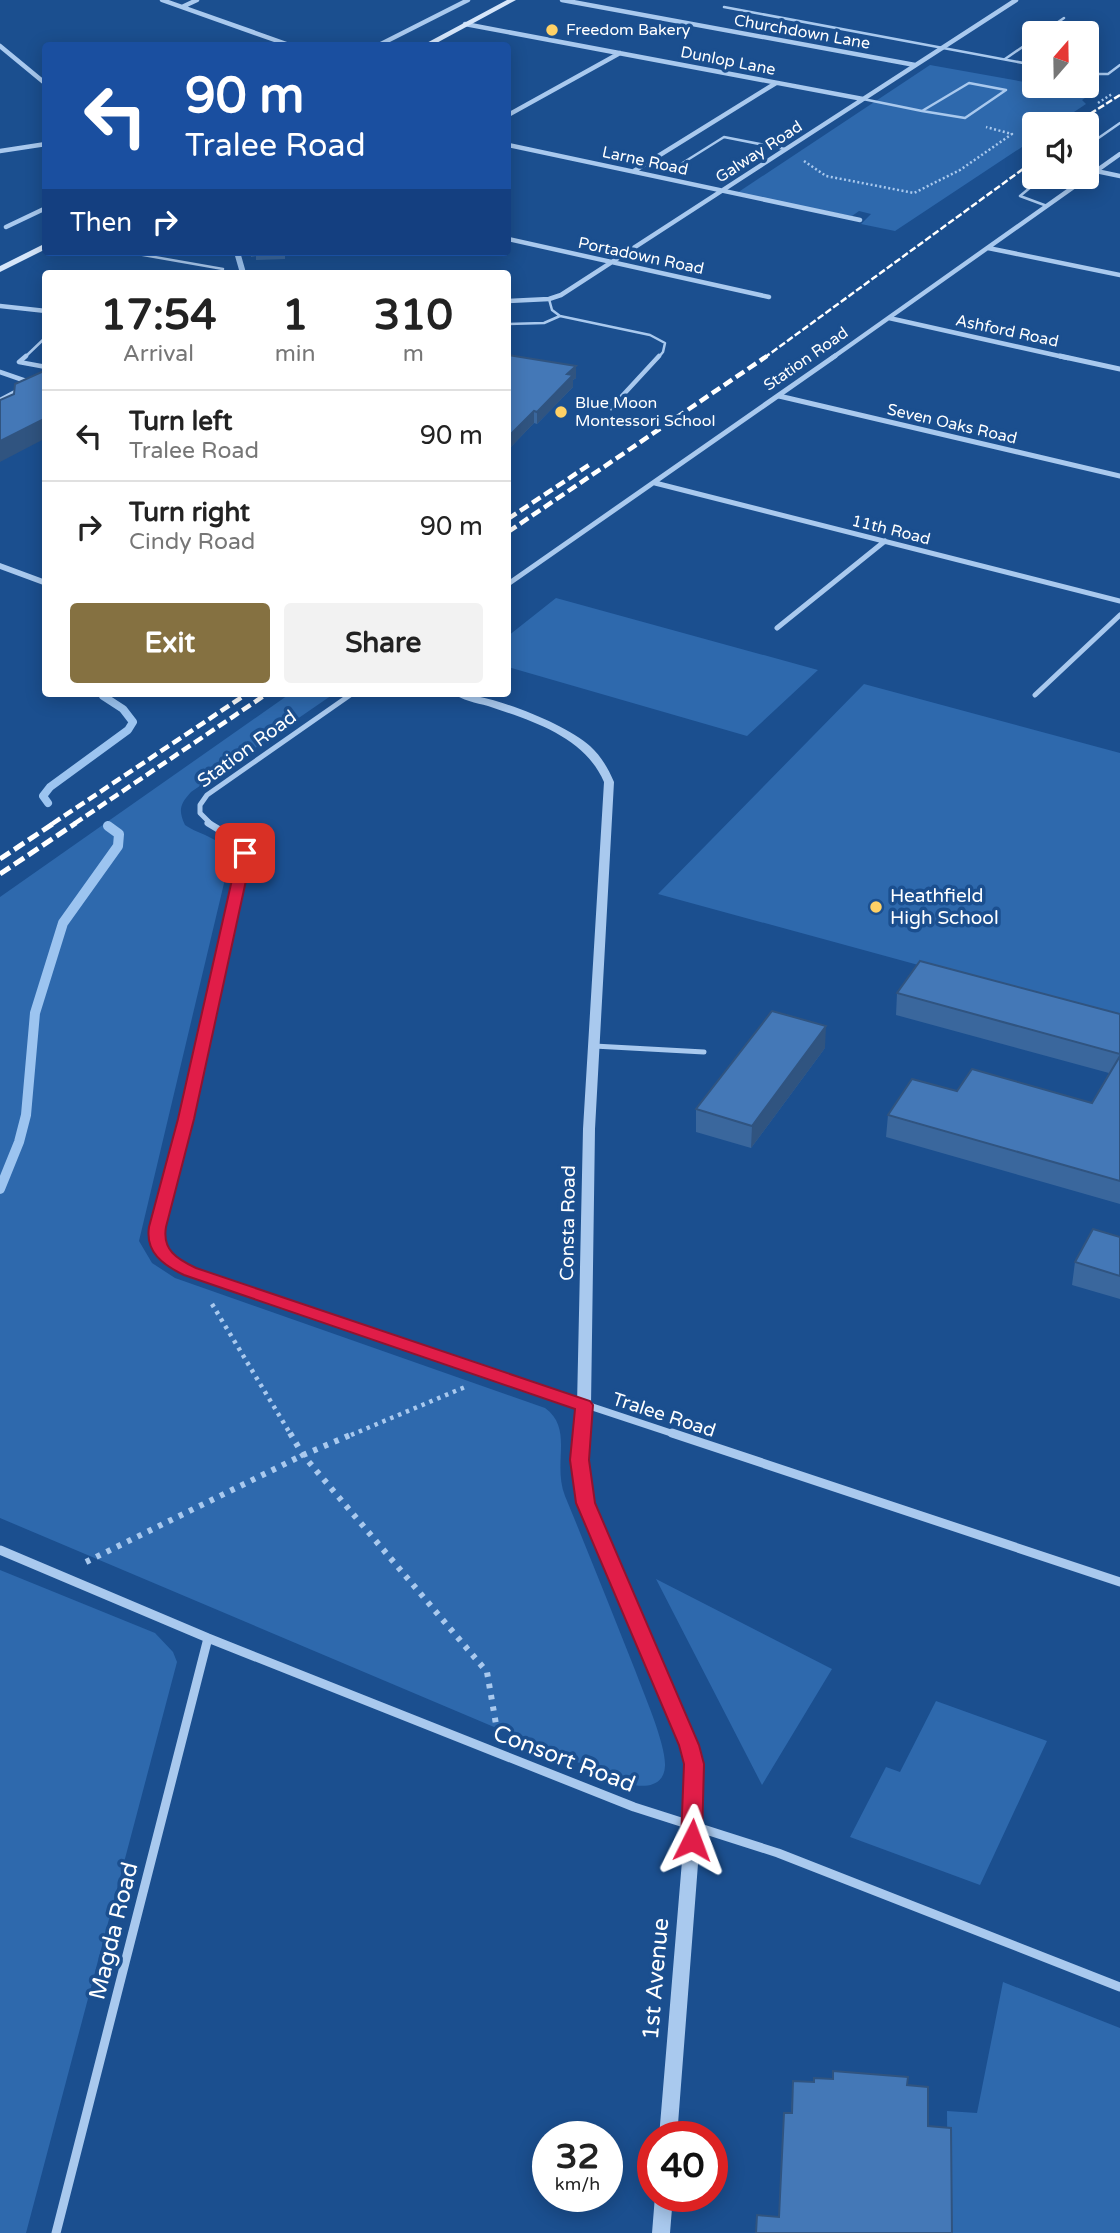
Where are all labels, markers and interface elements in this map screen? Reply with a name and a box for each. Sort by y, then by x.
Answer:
street label: Churchdown Lane [732,10,872,54]
place label: Freedom Bakery [566,20,691,40]
north arrow [1022,21,1099,98]
map controls [1022,21,1099,189]
marker: Freedom Bakery [544,22,560,38]
street label: Dunlop Lane [679,42,777,80]
text: 90 m [185,67,304,126]
icon: left [70,70,161,161]
button: sound [1022,112,1099,189]
street label: Galway Road [712,117,806,187]
text: Tralee Road [185,127,366,165]
street label: Larne Road [600,142,690,180]
icon: right [146,203,184,241]
text: Then [70,207,132,238]
street label: Portadown Road [576,233,706,279]
text: 17:54 [100,290,217,341]
text: 1 [282,290,308,341]
text: 310 [374,290,453,341]
street label: Ashford Road [954,310,1060,352]
street label: Station Road [760,323,852,395]
text: Arrival [123,340,194,368]
text: min [275,340,316,368]
text: m [403,340,424,368]
place label: Blue Moon Montessori School [575,393,716,431]
street label: Seven Oaks Road [885,399,1019,449]
marker: Blue Moon Montessori School [553,404,569,420]
text: Turn left [129,406,232,437]
icon: left [70,417,108,455]
text: 90 m [420,420,483,451]
text: Tralee Road [129,437,259,465]
text: Turn right [129,497,250,528]
icon: right [70,508,108,546]
text: 90 m [420,511,483,542]
street label: 11th Road [850,511,932,549]
text: Cindy Road [129,528,255,556]
button: Exit [70,603,270,683]
button: Share [284,603,483,683]
street label: Station Road [193,706,301,792]
pin [215,823,275,883]
icon: arrive [226,834,264,872]
place label: Heathfield High School [890,885,999,929]
marker: Heathfield High School [868,899,884,915]
street label: Consta Road [556,1165,580,1281]
street label: Tralee Road [610,1388,718,1442]
street label: Consort Road [489,1719,639,1799]
position arrow [655,1803,729,1877]
street label: Magda Road [83,1859,145,2003]
street label: 1st Avenue [637,1917,675,2041]
speed limit sign: 40 [637,2121,728,2212]
text: 32 [556,2136,599,2178]
text: km/h [555,2173,600,2195]

